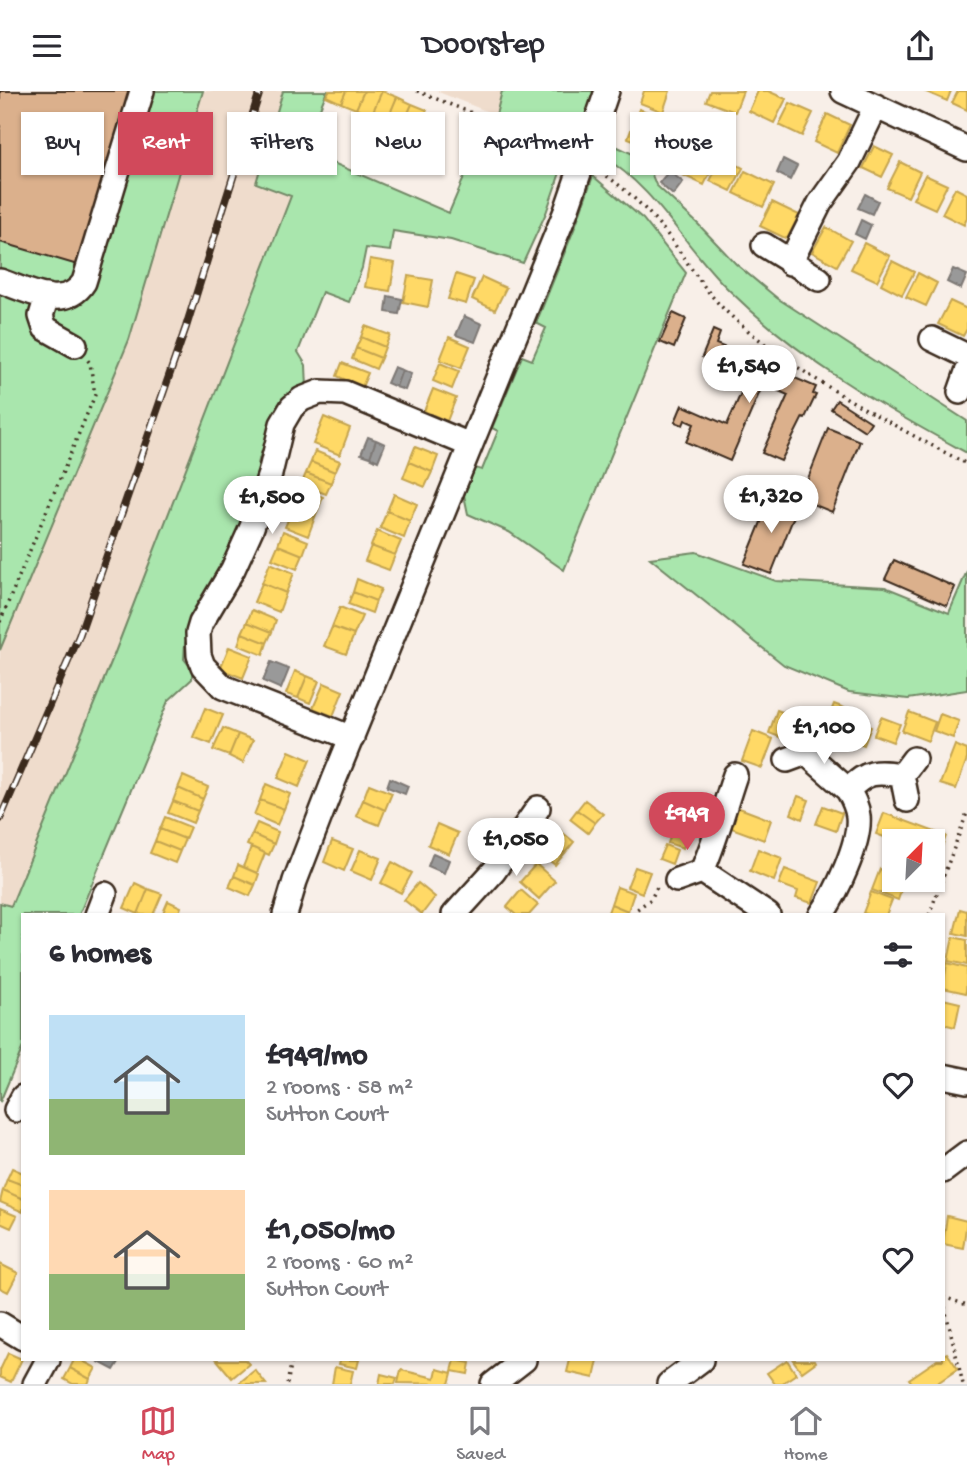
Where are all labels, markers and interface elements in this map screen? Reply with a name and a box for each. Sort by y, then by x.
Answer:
icon: menu [28,27,66,65]
text: Doorstep [422,27,545,65]
icon: share [901,27,939,65]
chip: Buy [21,112,104,175]
chip: Rent [118,112,213,175]
chip: Filters [227,112,337,175]
chip: New [351,112,445,175]
chip: Apartment [459,112,616,175]
chip: House [630,112,736,175]
pin: £1,540 [692,345,806,405]
text: £1,540 [718,354,780,381]
pin: £1,320 [714,475,828,535]
pin: £1,500 [215,477,329,536]
text: £1,320 [740,484,803,511]
text: £1,500 [240,485,304,512]
pin: £1,100 [767,707,881,766]
text: £1,100 [793,715,855,742]
pin: £949 [646,793,728,852]
text: £949 [665,801,709,828]
pin: £1,050 [459,819,573,878]
text: £1,050 [484,827,548,854]
north arrow [882,829,945,893]
map controls [882,829,945,892]
icon: filters [879,936,917,974]
text: 6 homes [49,938,151,973]
text: £949/mo [266,1040,368,1075]
icon: home [105,1043,189,1127]
icon: heart [879,1066,917,1104]
text: 2 rooms · 58 m² [266,1075,413,1102]
text: Sutton Court [266,1102,387,1129]
text: £1,050/mo [266,1215,395,1250]
icon: home [105,1218,189,1302]
icon: heart [879,1241,917,1279]
text: 2 rooms · 60 m² [266,1250,413,1277]
text: Sutton Court [266,1277,387,1304]
tab: Map [139,1402,177,1467]
tab: Saved [456,1402,505,1467]
tab: Home [784,1402,828,1467]

